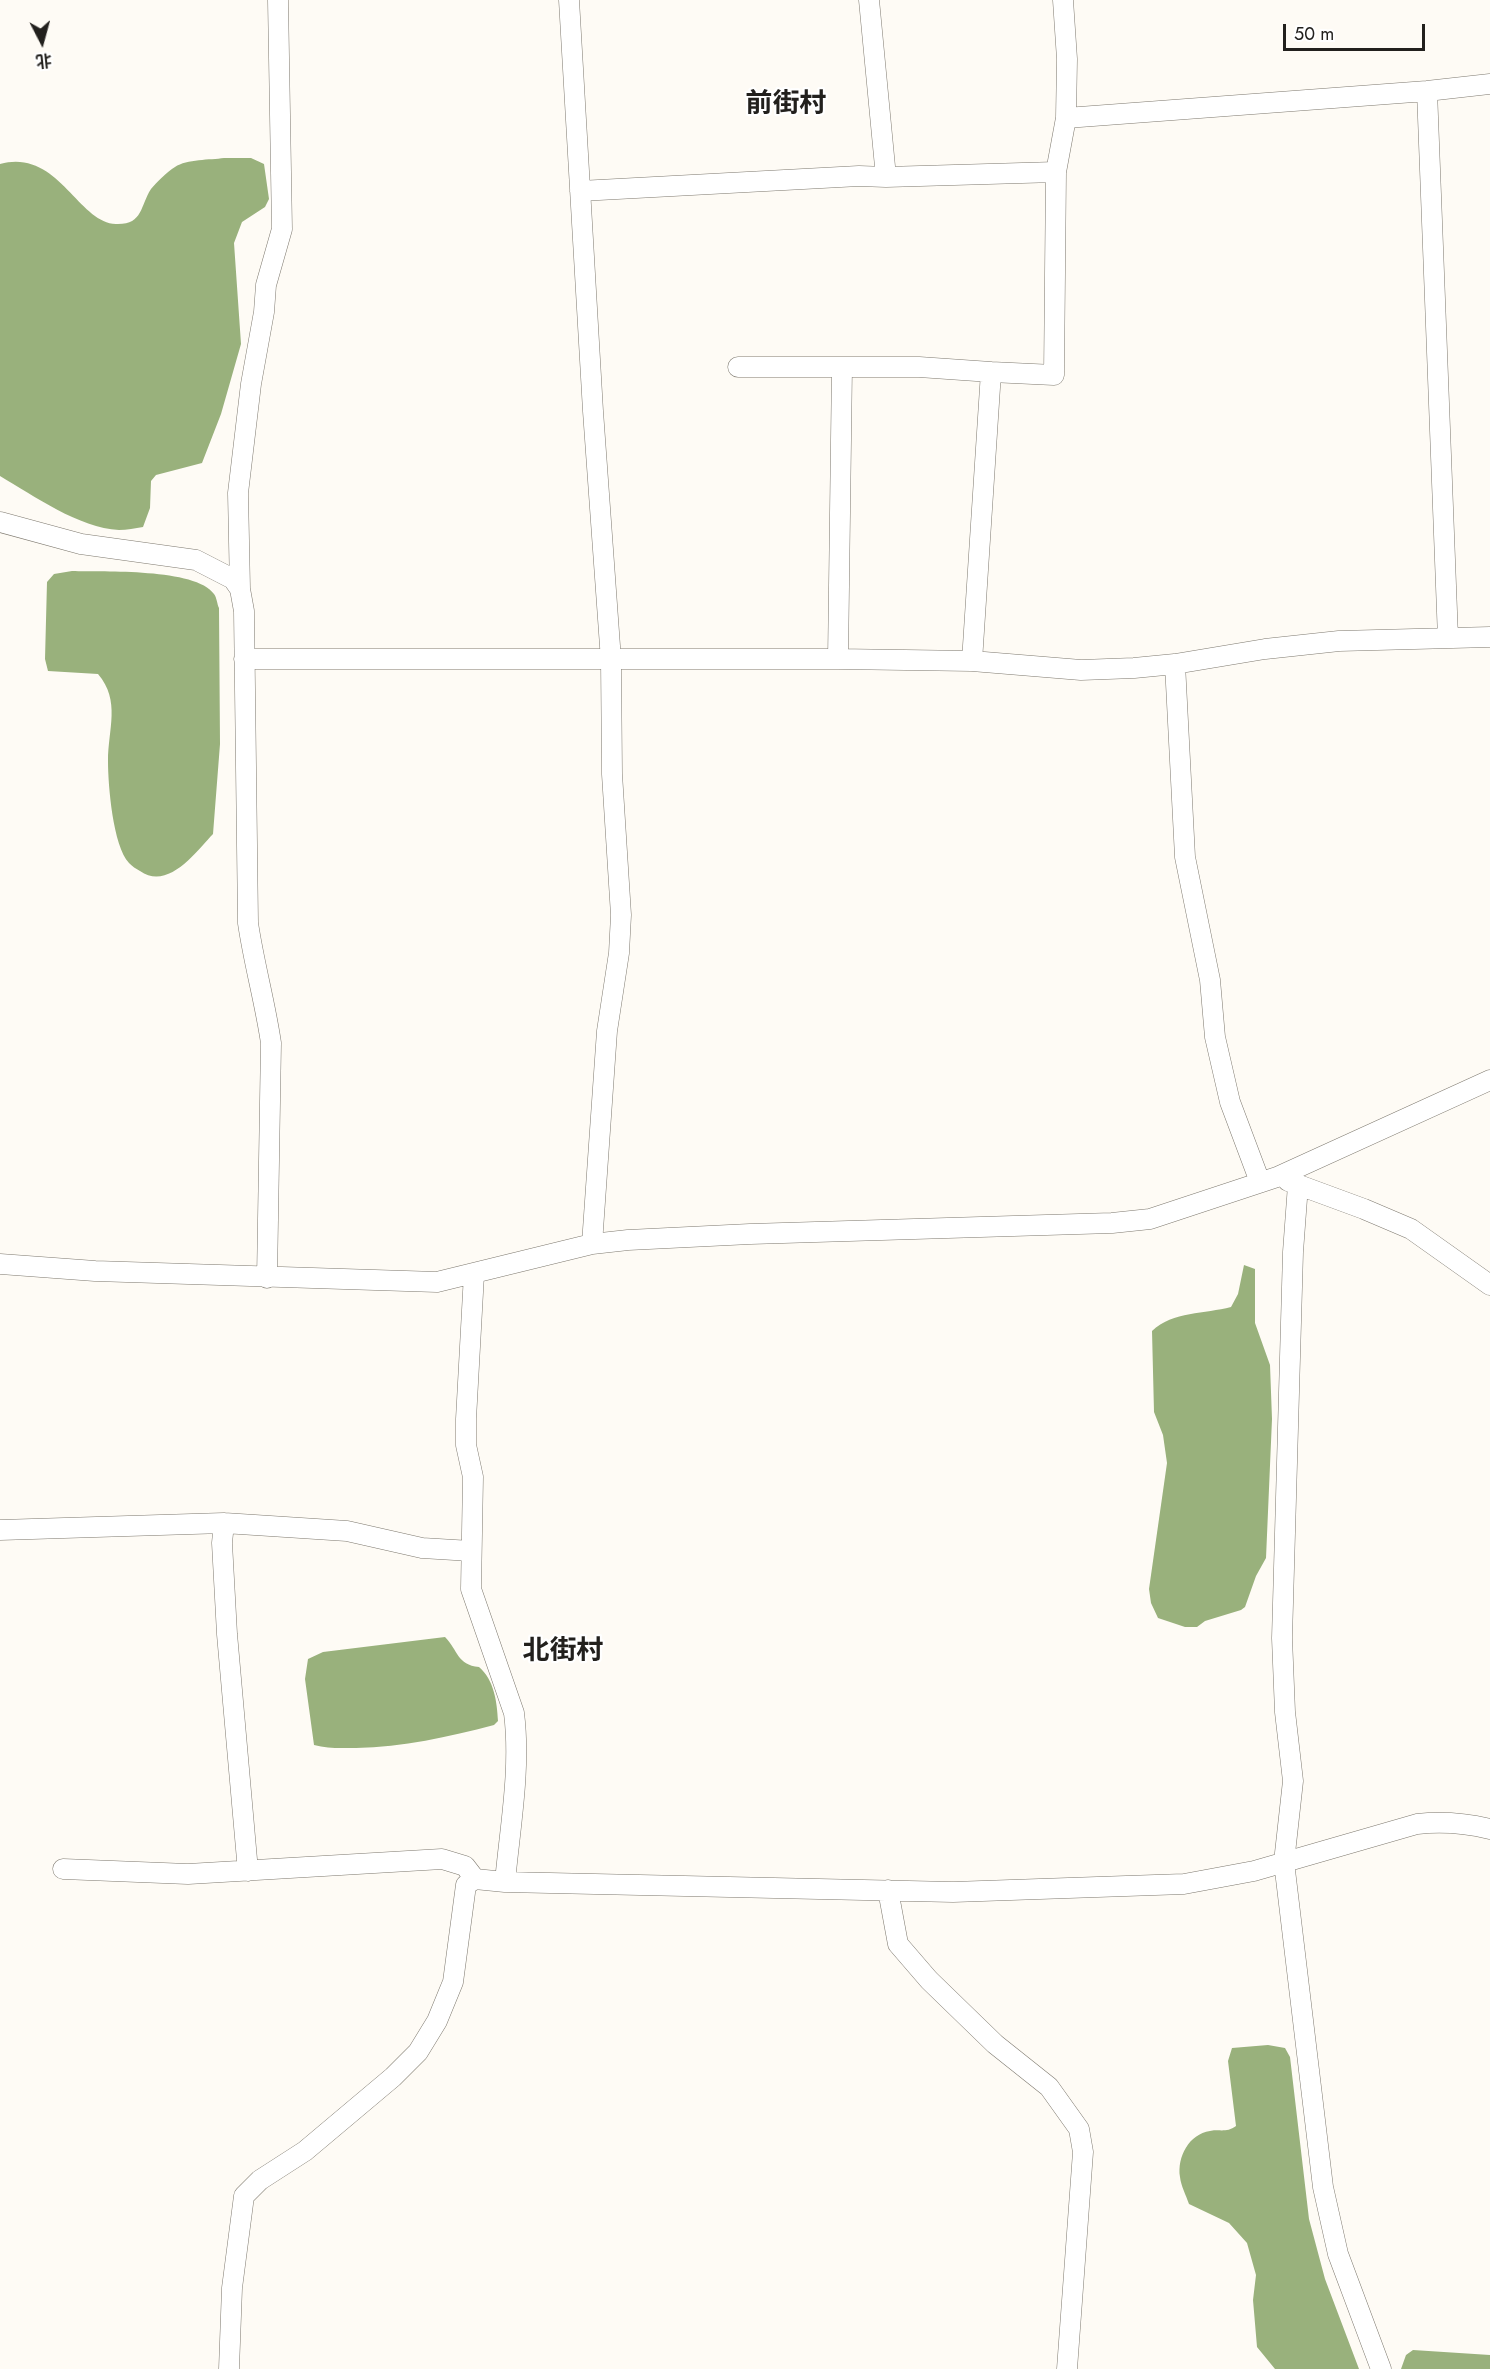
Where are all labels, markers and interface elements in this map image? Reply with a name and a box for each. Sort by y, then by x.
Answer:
north arrow [12,12,72,72]
scale bar [1286,12,1428,50]
text: 50 m [1294,21,1334,47]
text: 北 [35,48,53,73]
district label: 前街村 [746,89,826,121]
district label: 北街村 [523,1636,603,1668]

